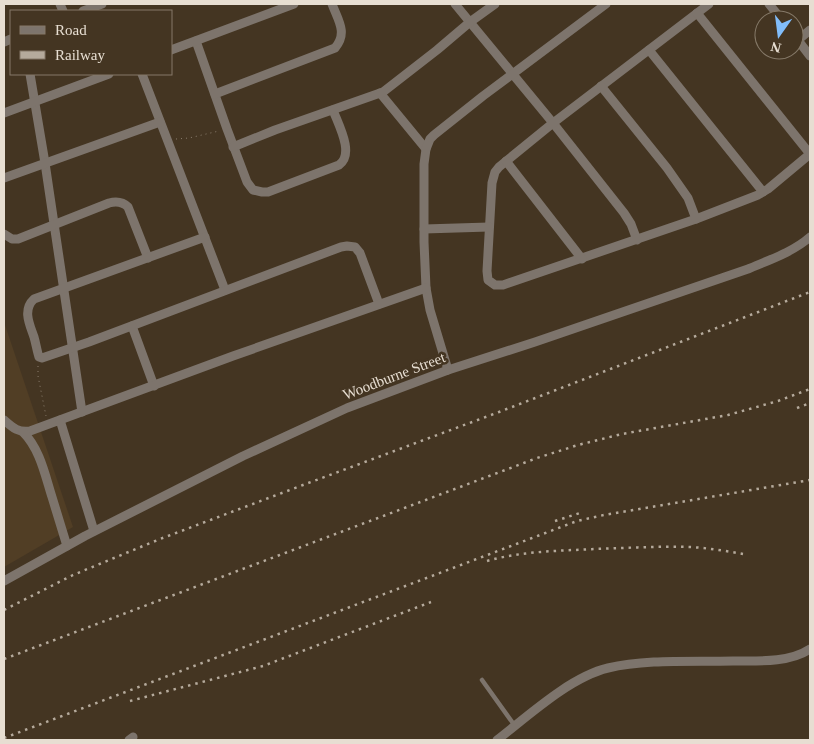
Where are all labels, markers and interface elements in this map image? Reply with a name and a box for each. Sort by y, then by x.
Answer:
legend [10,10,172,75]
north arrow [754,10,804,60]
text: Road [55,22,87,38]
text: N [769,39,783,56]
text: Railway [55,47,105,63]
street label: Woodburne Street [341,349,448,403]

